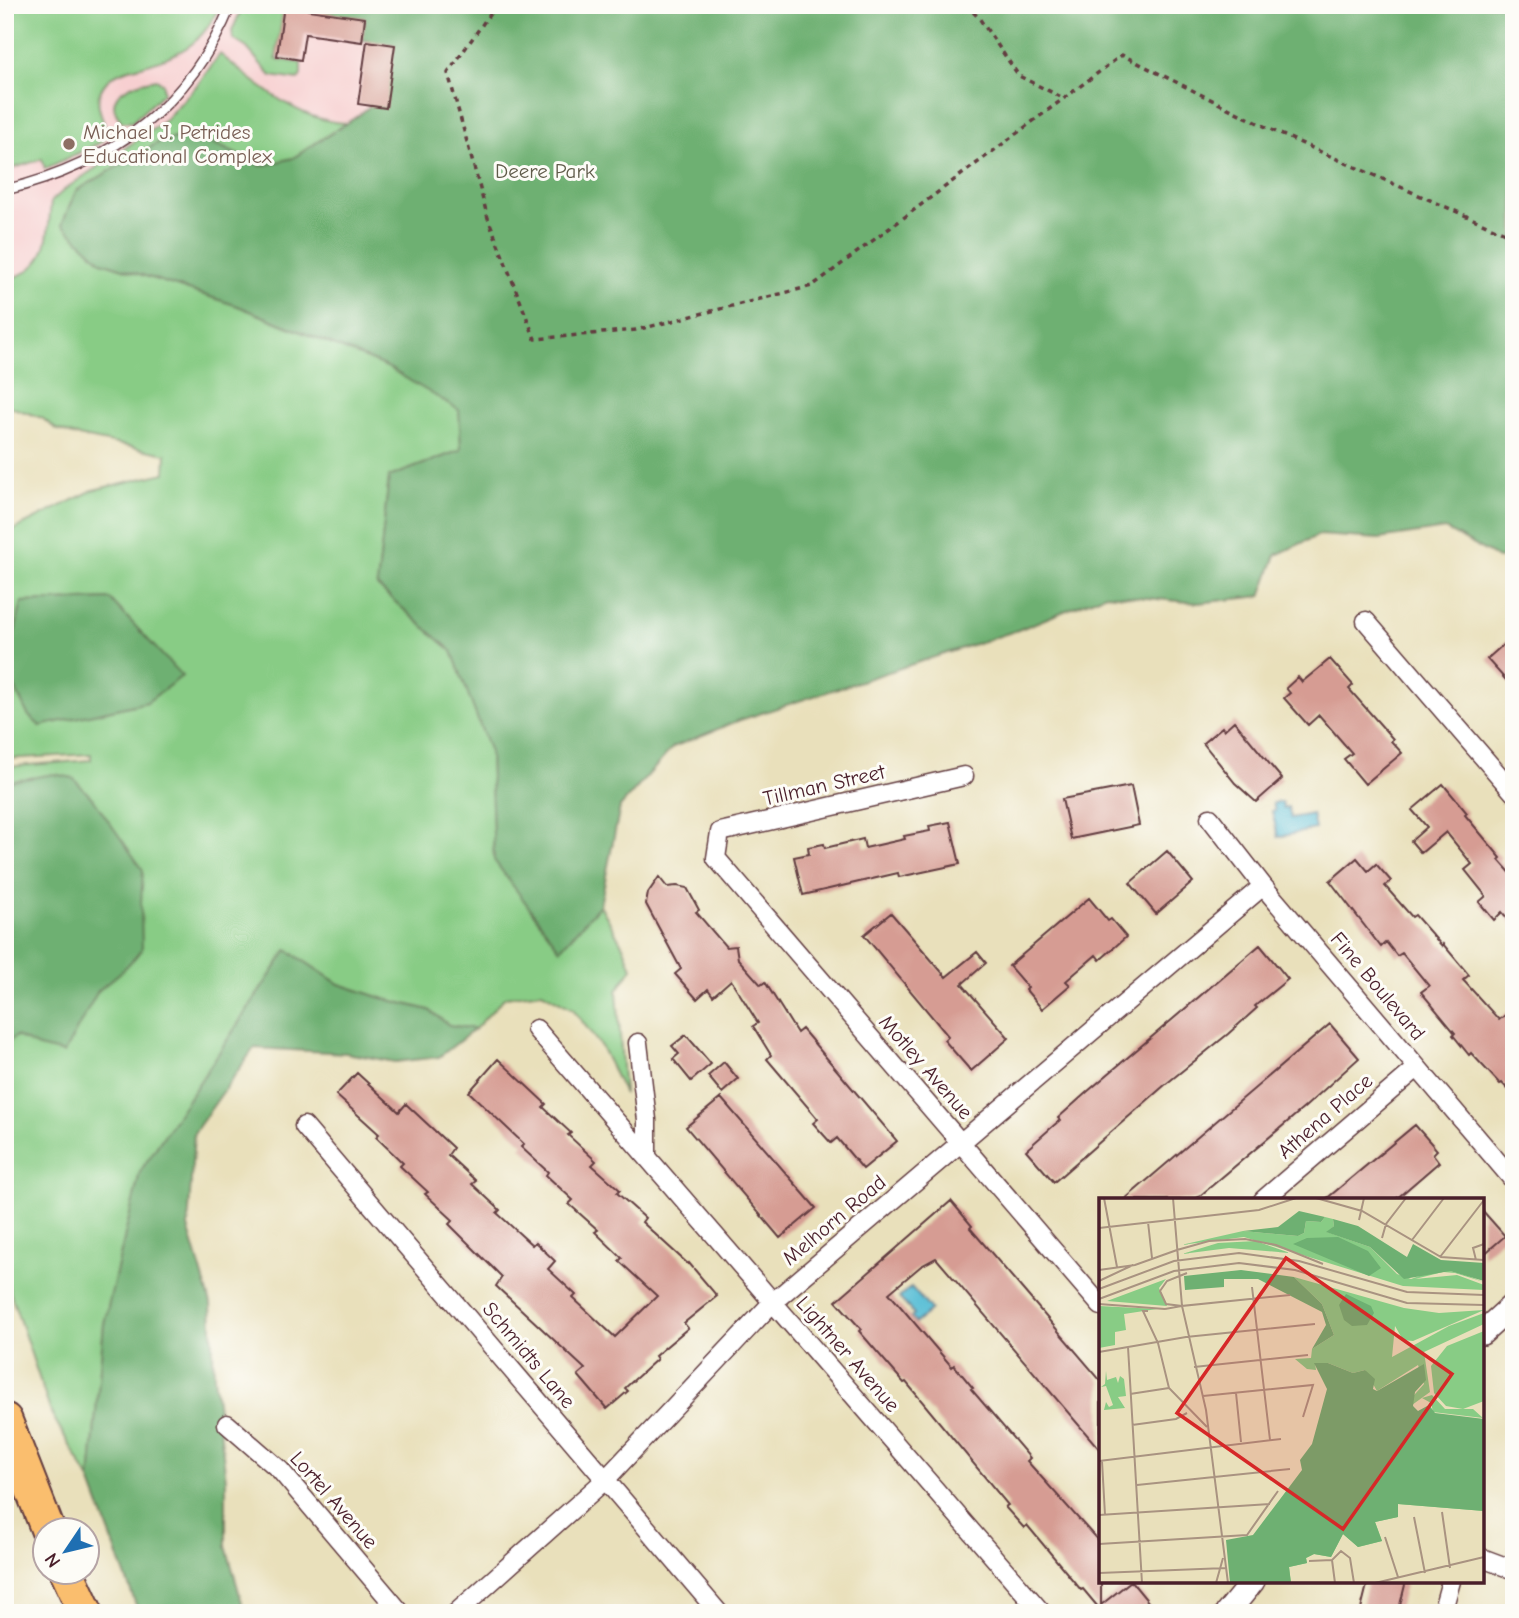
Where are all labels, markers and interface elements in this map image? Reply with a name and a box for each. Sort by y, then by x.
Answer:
place label: Michael J. Petrides Educational Complex [83,120,272,168]
marker: Michael J. Petrides Educational Complex [61,136,77,152]
park label: Deere Park [495,159,595,183]
street label: Tillman Street [761,759,888,811]
street label: Fine Boulevard [1326,927,1430,1045]
street label: Motley Avenue [874,1010,978,1124]
street label: Athena Place [1273,1068,1377,1164]
street label: Melhorn Road [777,1170,891,1270]
inset map [1099,1198,1484,1583]
street label: Lightner Avenue [791,1291,905,1417]
street label: Schmidts Lane [478,1297,580,1413]
street label: Lortel Avenue [285,1446,383,1554]
north arrow [32,1516,102,1586]
text: N [40,1549,65,1572]

